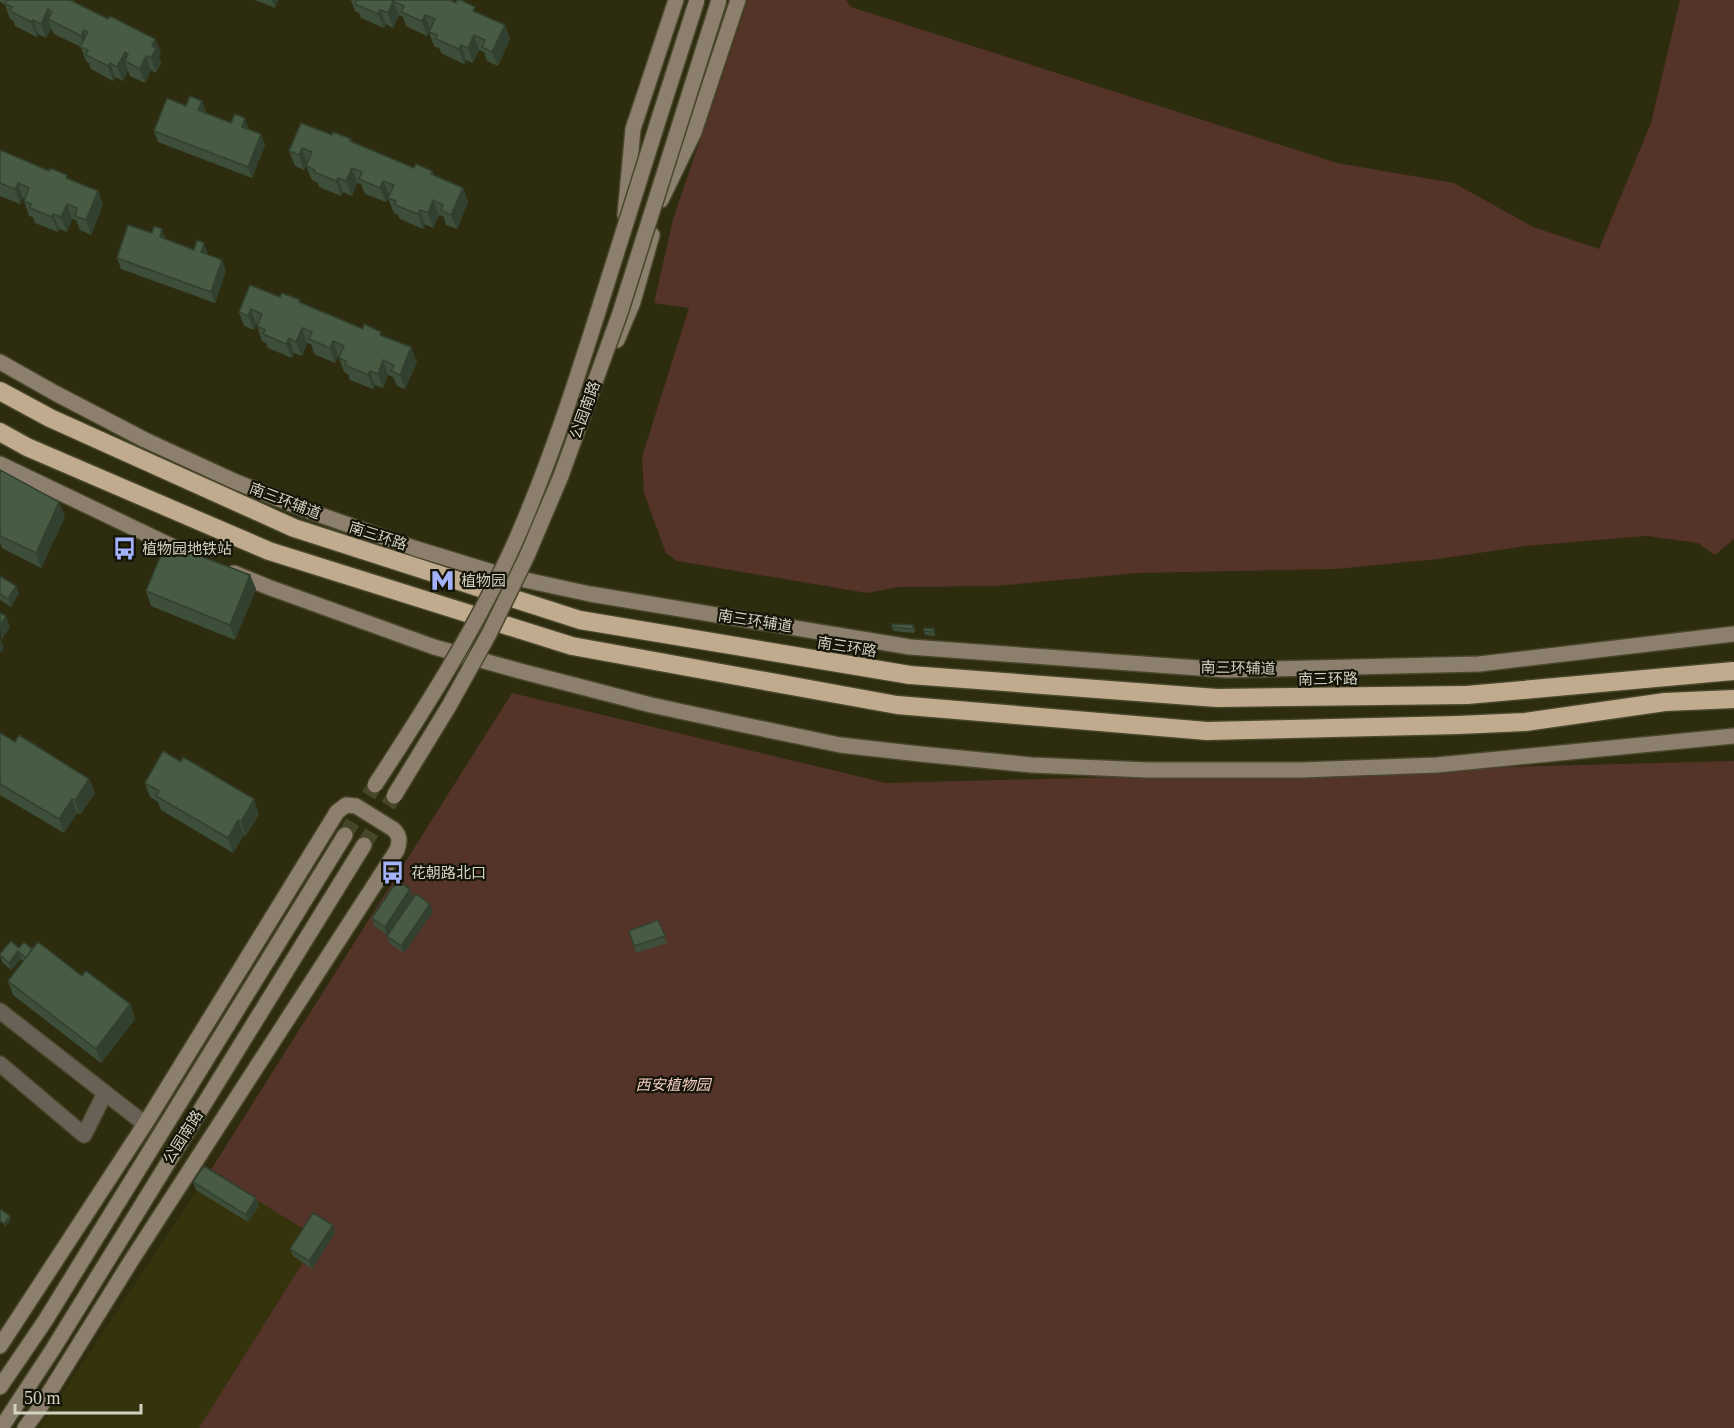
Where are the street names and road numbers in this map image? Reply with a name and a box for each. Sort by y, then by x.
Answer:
street label: 公园南路 [567,379,603,441]
street label: 南三环辅道 [247,480,323,522]
street label: 南三环路 [347,519,409,553]
street label: 南三环辅道 [717,607,793,635]
street label: 南三环路 [816,634,878,660]
street label: 南三环辅道 [1200,659,1276,677]
street label: 南三环路 [1298,670,1358,688]
street label: 公园南路 [160,1107,206,1167]

